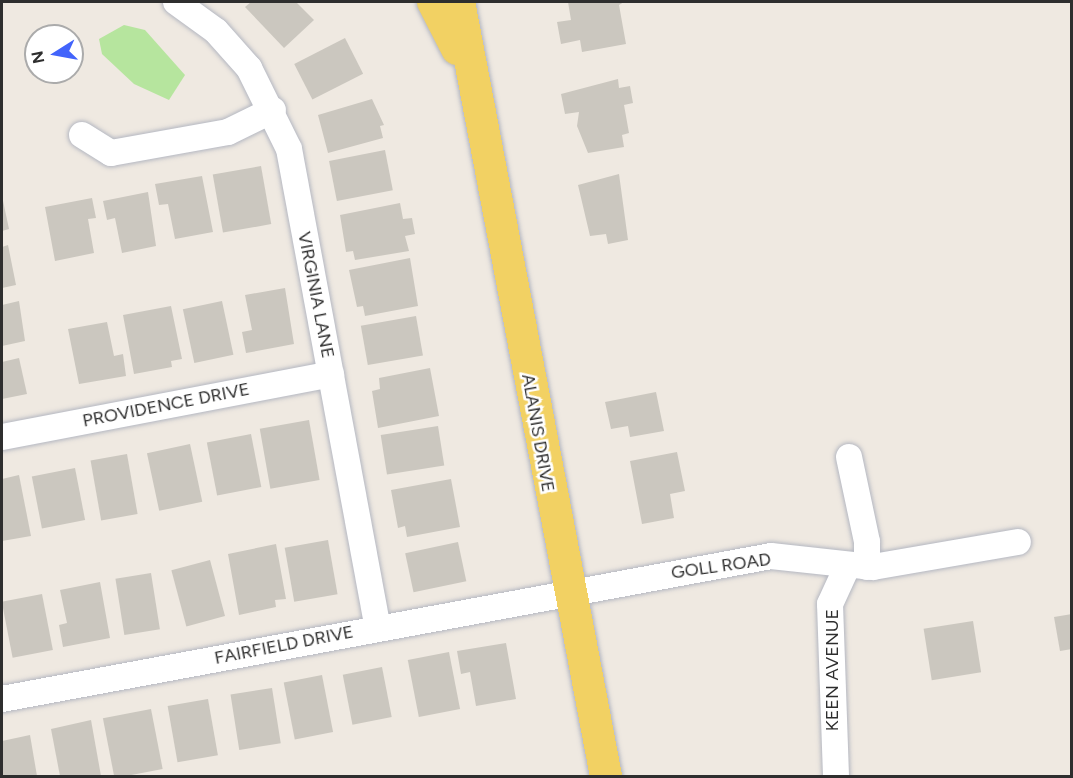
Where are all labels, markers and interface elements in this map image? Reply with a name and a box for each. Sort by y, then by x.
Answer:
north arrow [24,24,84,84]
text: N [27,49,48,65]
street label: VIRGINIA LANE [293,230,339,360]
street label: ALANIS DRIVE [517,372,559,494]
street label: PROVIDENCE DRIVE [81,378,251,432]
street label: GOLL ROAD [670,548,772,584]
street label: KEEN AVENUE [821,609,843,731]
street label: FAIRFIELD DRIVE [213,621,355,669]

